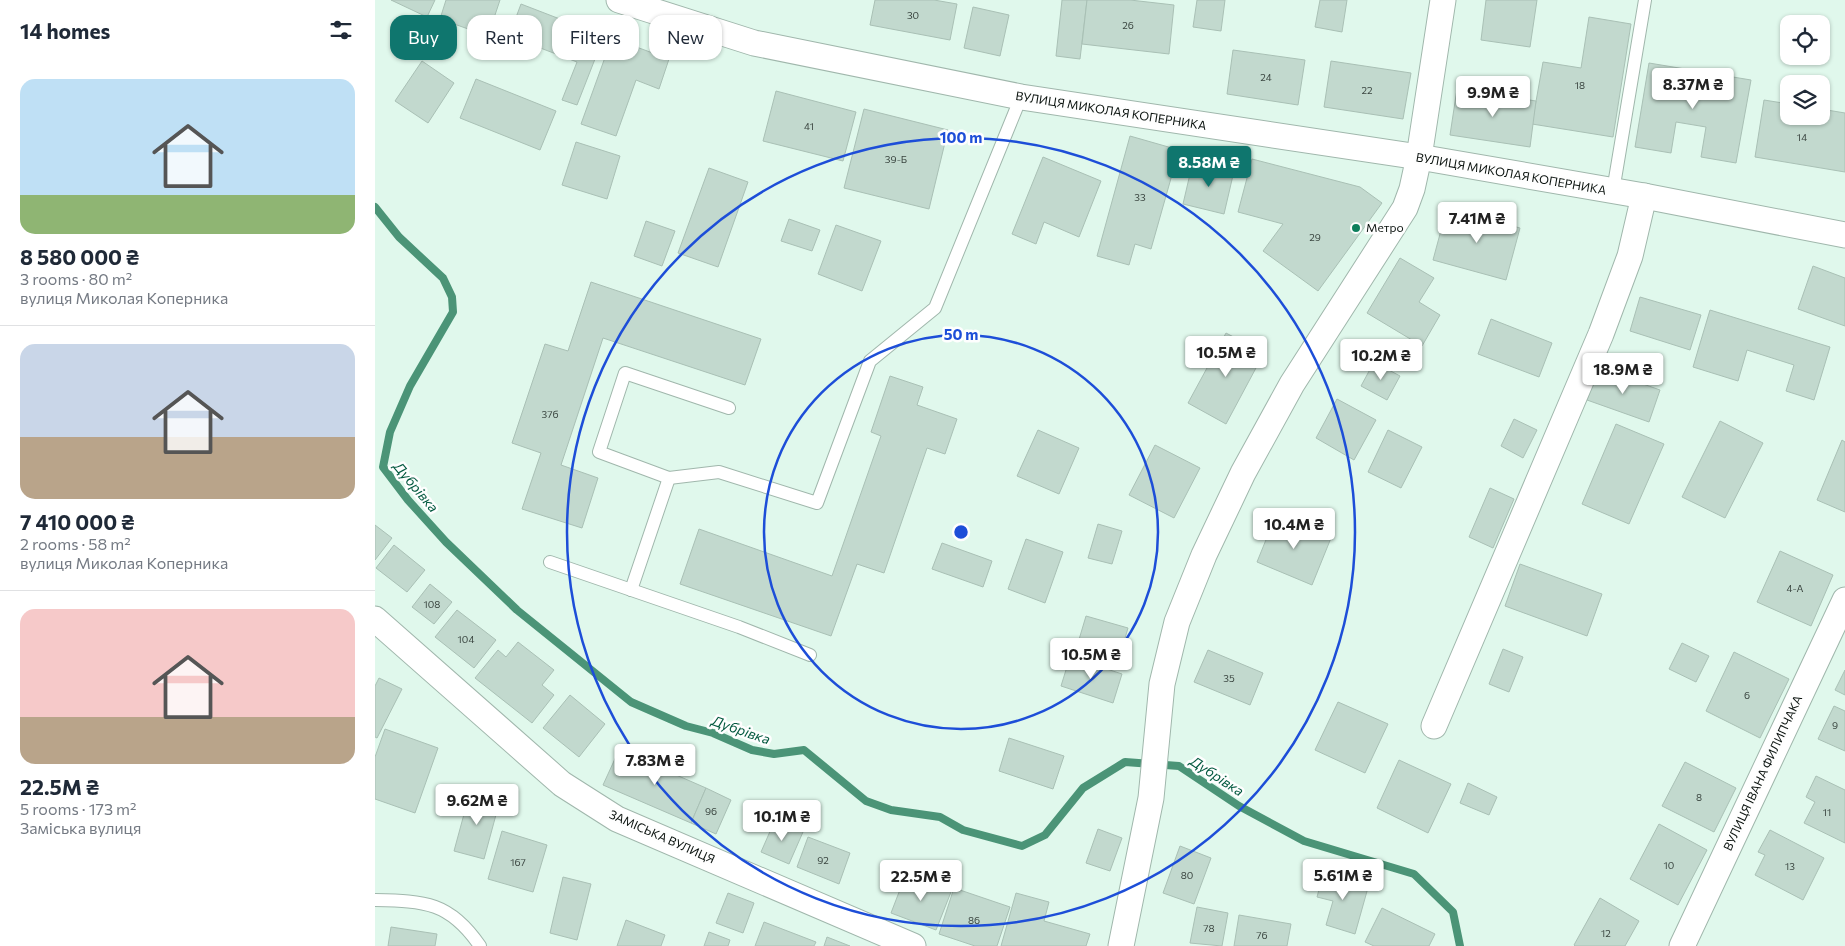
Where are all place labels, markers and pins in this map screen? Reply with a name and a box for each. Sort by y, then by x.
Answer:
pin: 8.37M ₴ [1647,68,1739,110]
pin: 9.9M ₴ [1452,76,1534,118]
pin: 8.58M ₴ [1163,146,1255,188]
pin: 7.41M ₴ [1431,202,1523,244]
place label: Метро [1366,220,1404,234]
marker: Метро [1350,222,1362,234]
pin: 10.5M ₴ [1180,336,1272,378]
pin: 10.2M ₴ [1335,338,1427,381]
pin: 18.9M ₴ [1577,352,1669,395]
pin: 10.4M ₴ [1248,508,1340,550]
centre of rings [952,523,970,541]
pin: 10.5M ₴ [1045,638,1137,680]
pin: 7.83M ₴ [609,744,701,786]
pin: 9.62M ₴ [431,784,523,826]
pin: 10.1M ₴ [736,800,828,842]
pin: 5.61M ₴ [1297,858,1389,901]
pin: 22.5M ₴ [875,860,967,902]

